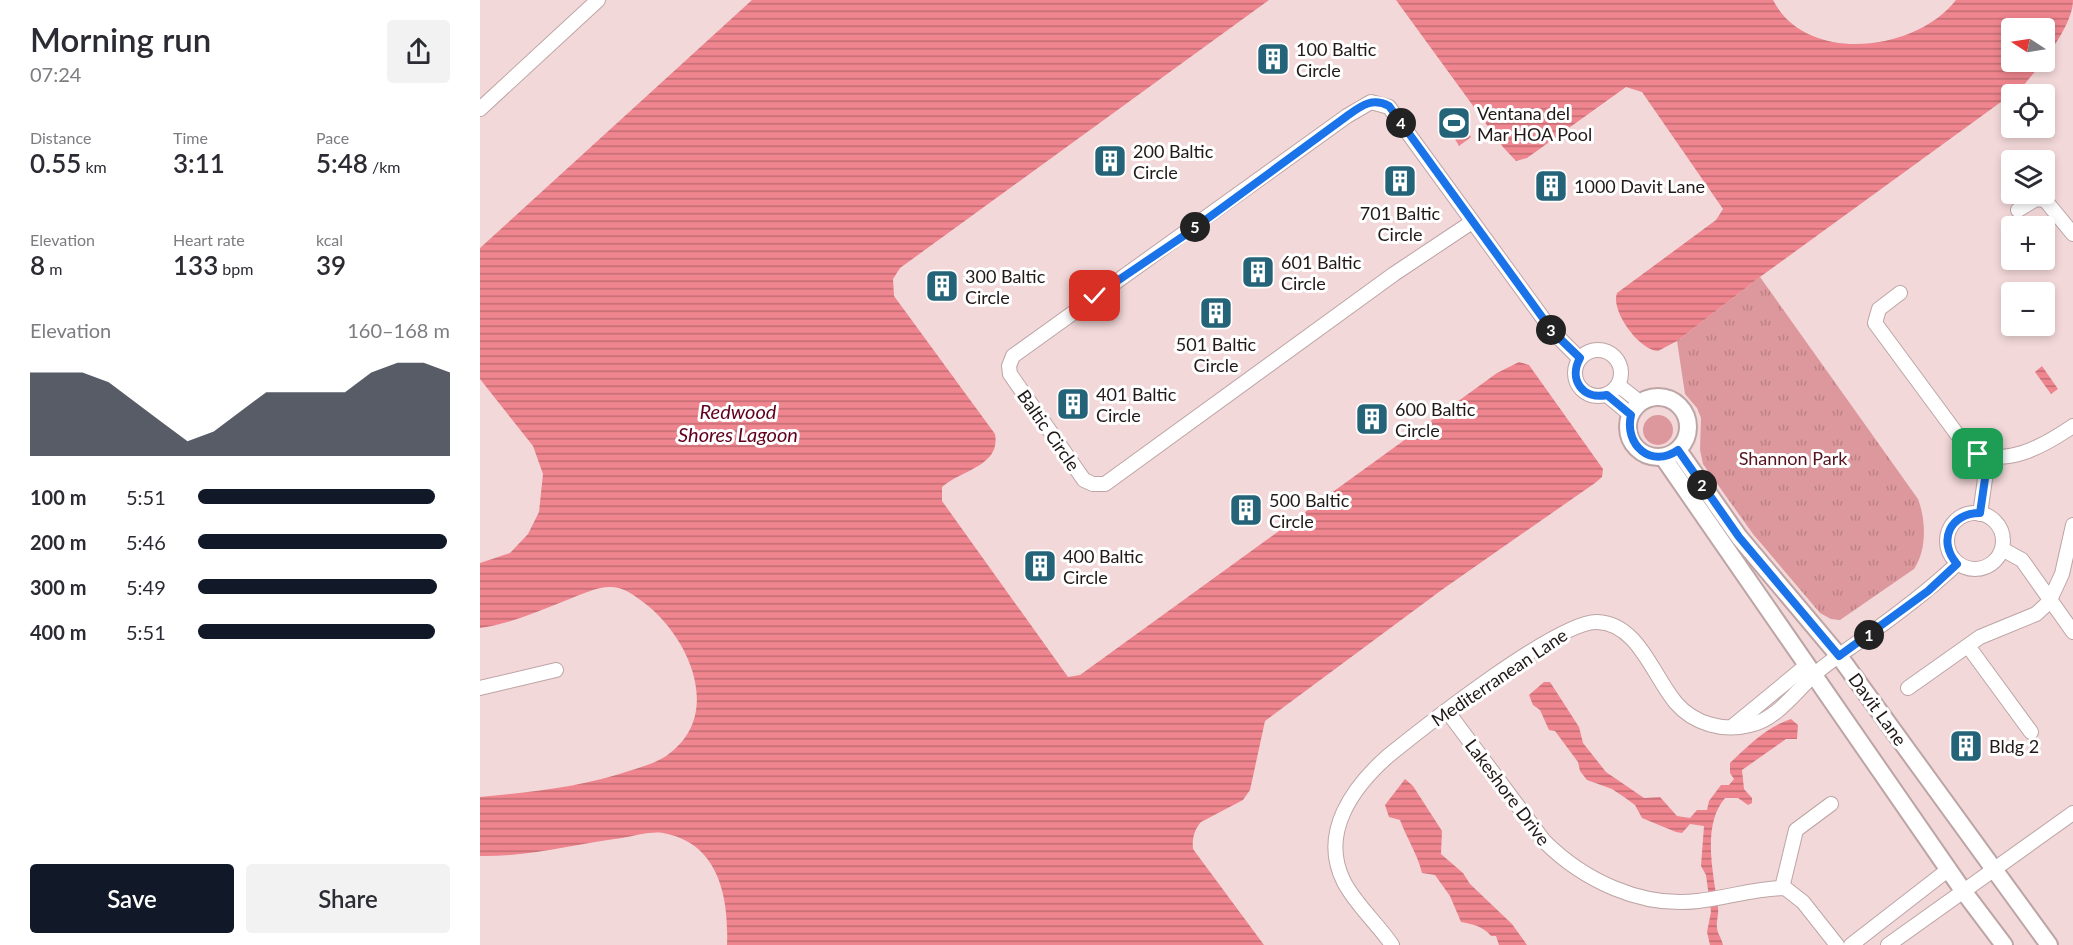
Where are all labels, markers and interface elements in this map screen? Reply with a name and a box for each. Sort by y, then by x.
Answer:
north arrow [2001,18,2055,72]
map controls [2001,18,2055,336]
text: Morning run [30,19,211,59]
button: share [387,20,450,83]
place label: 100 Baltic Circle [1296,38,1377,81]
building icon: 100 Baltic Circle [1255,41,1291,77]
text: 07:24 [30,62,81,86]
button: locate [2001,84,2055,138]
place label: Ventana del Mar HOA Pool [1477,102,1592,145]
sports icon: Ventana del Mar HOA Pool [1436,105,1472,141]
pin: 4 [1386,108,1416,138]
text: 4 [1396,113,1406,132]
text: Distance [30,128,91,147]
text: Time [173,128,208,147]
text: Pace [316,128,349,147]
place label: 200 Baltic Circle [1133,140,1214,183]
building icon: 200 Baltic Circle [1092,143,1128,179]
text: 0.55 [30,147,81,179]
text: 3:11 [173,147,225,179]
text: 5:48 [316,147,368,179]
button: layers [2001,150,2055,204]
text: km [81,157,107,176]
text: /km [368,157,400,176]
building icon: 701 Baltic Circle [1382,163,1418,199]
building icon: 1000 Davit Lane [1533,168,1569,204]
place label: 1000 Davit Lane [1574,175,1705,197]
place label: 701 Baltic Circle [1360,202,1441,245]
pin: 5 [1180,212,1210,242]
button: + [2001,216,2055,270]
text: 5 [1190,217,1200,236]
text: Elevation [30,230,95,249]
text: Heart rate [173,230,245,249]
text: kcal [316,230,343,249]
text: 8 [30,249,45,281]
text: 133 [173,249,218,281]
text: 39 [316,249,346,281]
place label: 601 Baltic Circle [1281,251,1362,294]
building icon: 601 Baltic Circle [1240,254,1276,290]
text: m [45,259,62,278]
text: bpm [218,259,253,278]
place label: 300 Baltic Circle [965,265,1046,308]
building icon: 300 Baltic Circle [924,268,960,304]
pin [1069,270,1120,321]
icon: check [1078,279,1111,312]
button: − [2001,282,2055,336]
building icon: 501 Baltic Circle [1198,295,1234,331]
pin: 3 [1536,315,1566,345]
text: Elevation [30,318,111,342]
text: 160–168 m [347,318,450,342]
text: 3 [1546,320,1556,339]
place label: 501 Baltic Circle [1176,333,1257,376]
place label: 401 Baltic Circle [1096,383,1177,426]
street label: Baltic Circle [1013,385,1085,475]
building icon: 401 Baltic Circle [1055,386,1091,422]
place label: 600 Baltic Circle [1395,398,1476,441]
water label: Redwood Shores Lagoon [678,399,798,446]
building icon: 600 Baltic Circle [1354,401,1390,437]
pin [1952,428,2003,479]
icon: arrive [1961,437,1994,470]
park label: Shannon Park [1739,447,1848,469]
pin: 2 [1687,470,1717,500]
text: 2 [1697,475,1707,494]
text: 100 m [30,485,86,509]
text: 5:51 [126,485,166,509]
place label: 500 Baltic Circle [1269,489,1350,532]
building icon: 500 Baltic Circle [1228,492,1264,528]
text: 200 m [30,530,86,554]
text: 5:46 [126,530,166,554]
place label: 400 Baltic Circle [1063,545,1144,588]
building icon: 400 Baltic Circle [1022,548,1058,584]
text: 300 m [30,575,86,599]
text: 5:49 [126,575,166,599]
text: 400 m [30,620,86,644]
text: 5:51 [126,620,166,644]
pin: 1 [1854,620,1884,650]
street label: Mediterranean Lane [1427,623,1571,731]
text: 1 [1864,625,1874,644]
street label: Davit Lane [1844,668,1912,750]
building icon: Bldg 2 [1948,728,1984,764]
street label: Lakeshore Drive [1461,734,1555,850]
place label: Bldg 2 [1989,735,2039,757]
button: Save [30,864,234,933]
button: Share [246,864,450,933]

